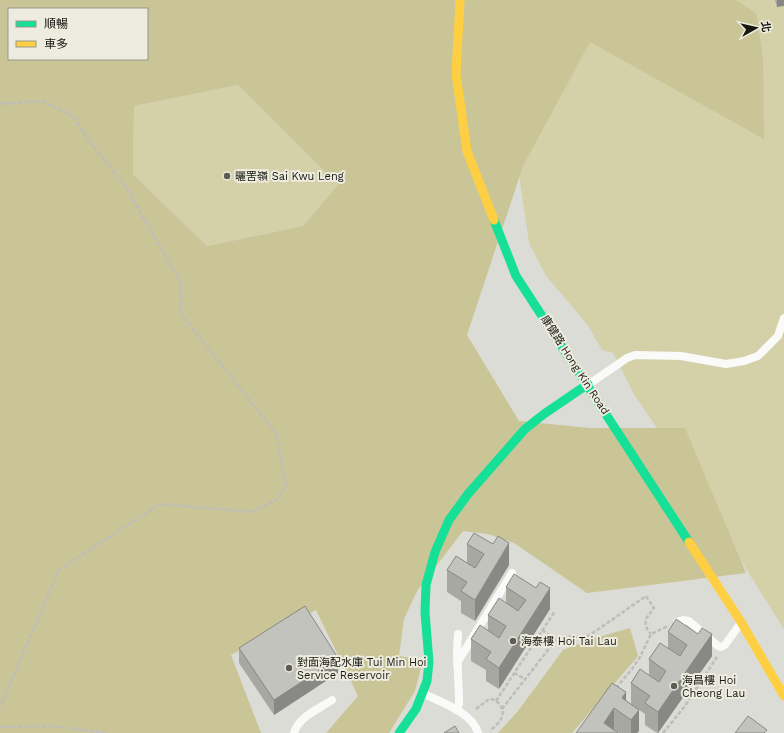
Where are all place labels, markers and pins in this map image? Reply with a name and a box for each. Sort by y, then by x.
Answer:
place label: 曬罟嶺 Sai Kwu Leng [235,170,344,183]
marker: 曬罟嶺 Sai Kwu Leng [222,171,232,181]
place label: 海泰樓 Hoi Tai Lau [521,635,617,648]
marker: 海泰樓 Hoi Tai Lau [508,636,518,646]
place label: 對面海配水庫 Tui Min Hoi Service Reservoir [297,656,427,682]
marker: 對面海配水庫 Tui Min Hoi Service Reservoir [284,663,294,673]
place label: 海昌樓 Hoi Cheong Lau [682,674,745,700]
marker: 海昌樓 Hoi Cheong Lau [669,681,679,691]

